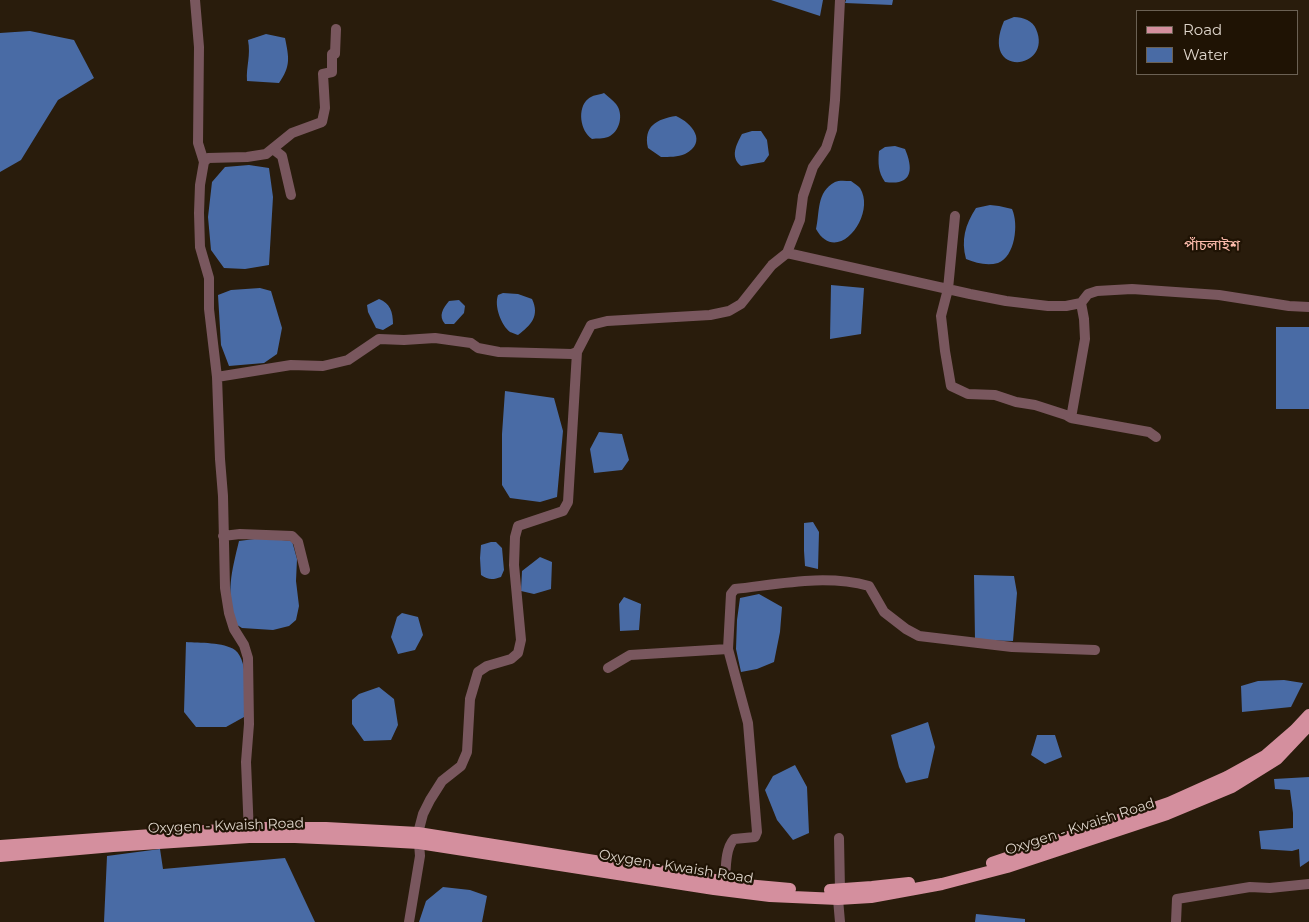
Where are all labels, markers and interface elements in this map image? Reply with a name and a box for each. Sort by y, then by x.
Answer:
legend [1136,10,1299,75]
text: Road [1183,20,1222,39]
text: Water [1183,45,1229,64]
district label: পাঁচলাইশ [1184,237,1240,255]
street label: Oxygen - Kwaish Road [1003,795,1157,859]
street label: Oxygen - Kwaish Road [148,815,304,837]
street label: Oxygen - Kwaish Road [597,846,755,888]

